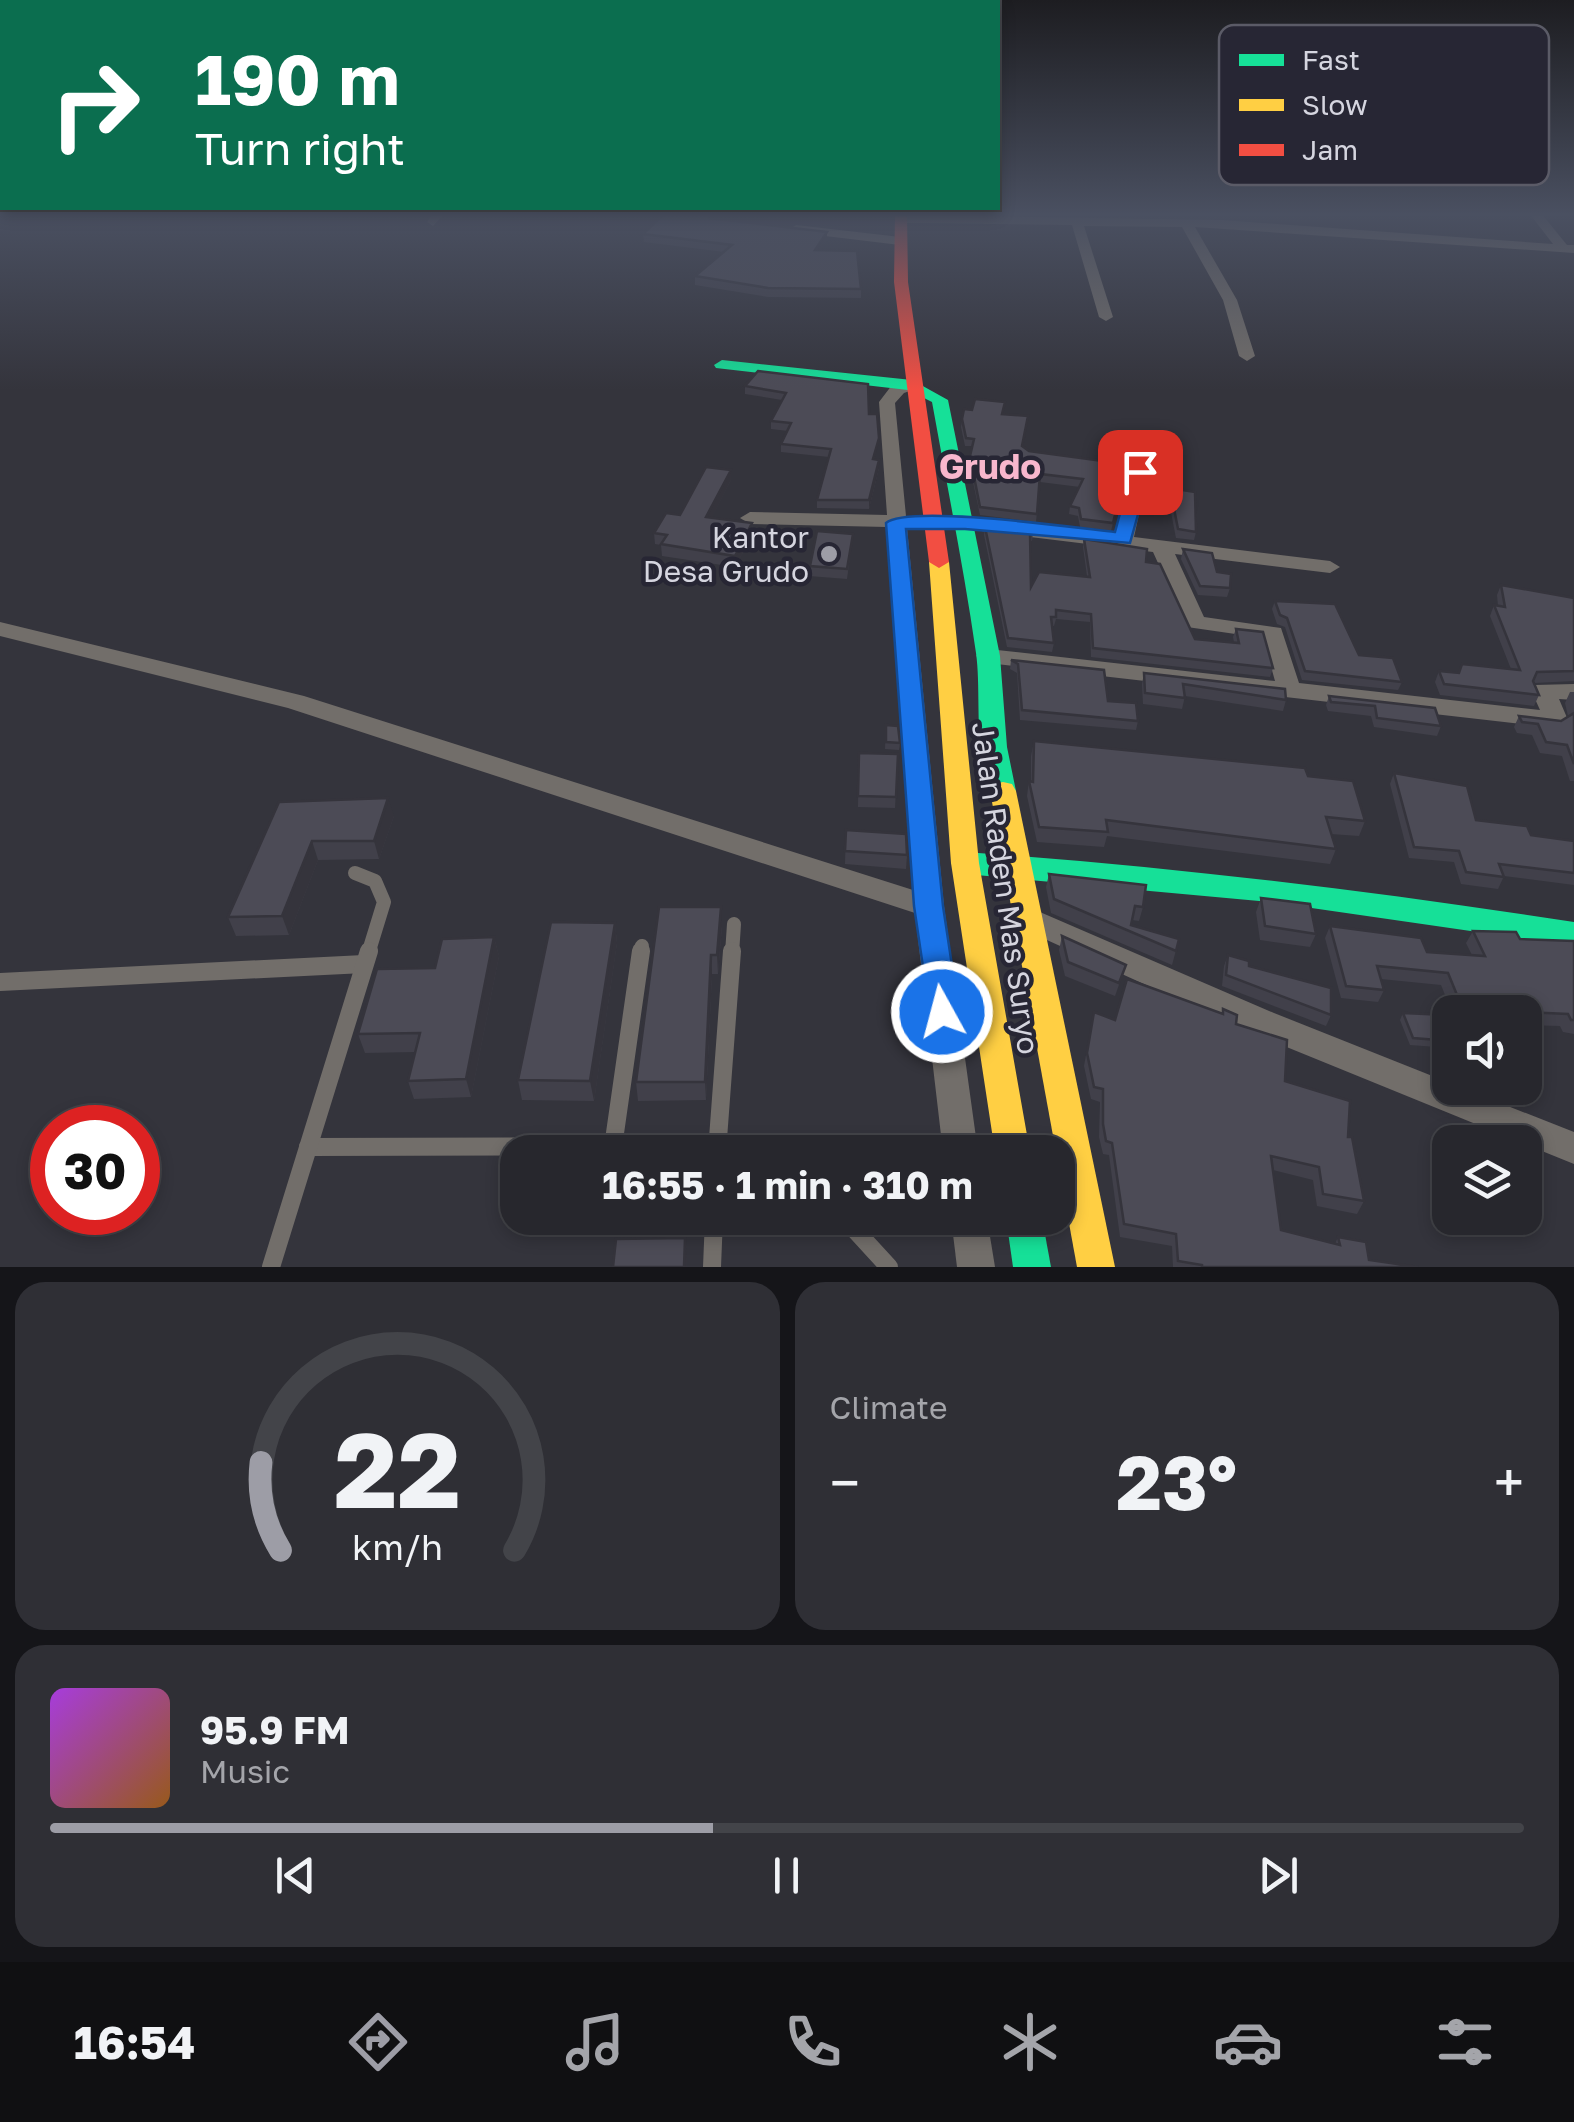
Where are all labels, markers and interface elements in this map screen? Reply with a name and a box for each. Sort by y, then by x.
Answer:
legend [1219,25,1549,185]
text: 190 m [195,36,400,120]
icon: right [30,40,160,170]
text: Fast [1302,43,1360,76]
text: Slow [1302,88,1368,121]
text: Turn right [195,121,405,175]
text: Jam [1302,133,1358,166]
pin [1098,430,1183,515]
district label: Grudo [939,445,1041,487]
icon: arrive [1113,445,1168,500]
place label: Kantor Desa Grudo [643,519,809,589]
marker: Kantor Desa Grudo [818,543,840,565]
street label: Jalan Raden Mas Suryo [965,720,1047,1056]
position arrow [890,960,994,1064]
map controls [1432,995,1542,1235]
button: sound [1432,995,1542,1105]
speed limit sign: 30 [30,1105,160,1235]
button: layers [1432,1125,1542,1235]
text: 16:55 · 1 min · 310 m [602,1162,973,1207]
text: Climate [830,1388,948,1426]
text: 22 [334,1406,461,1531]
text: 23° [1116,1436,1237,1527]
text: − [830,1449,860,1515]
text: + [1494,1449,1524,1515]
text: km/h [352,1525,443,1568]
text: 95.9 FM [200,1707,350,1752]
text: Music [200,1752,290,1790]
icon: previous [268,1848,323,1903]
icon: pause [759,1848,814,1903]
icon: next [1251,1848,1306,1903]
icon: directions [343,2007,413,2077]
icon: music [560,2007,630,2077]
icon: phone [778,2007,848,2077]
icon: climate [995,2007,1065,2077]
icon: car [1213,2007,1283,2077]
icon: filters [1430,2007,1500,2077]
text: 16:54 [74,2015,195,2069]

